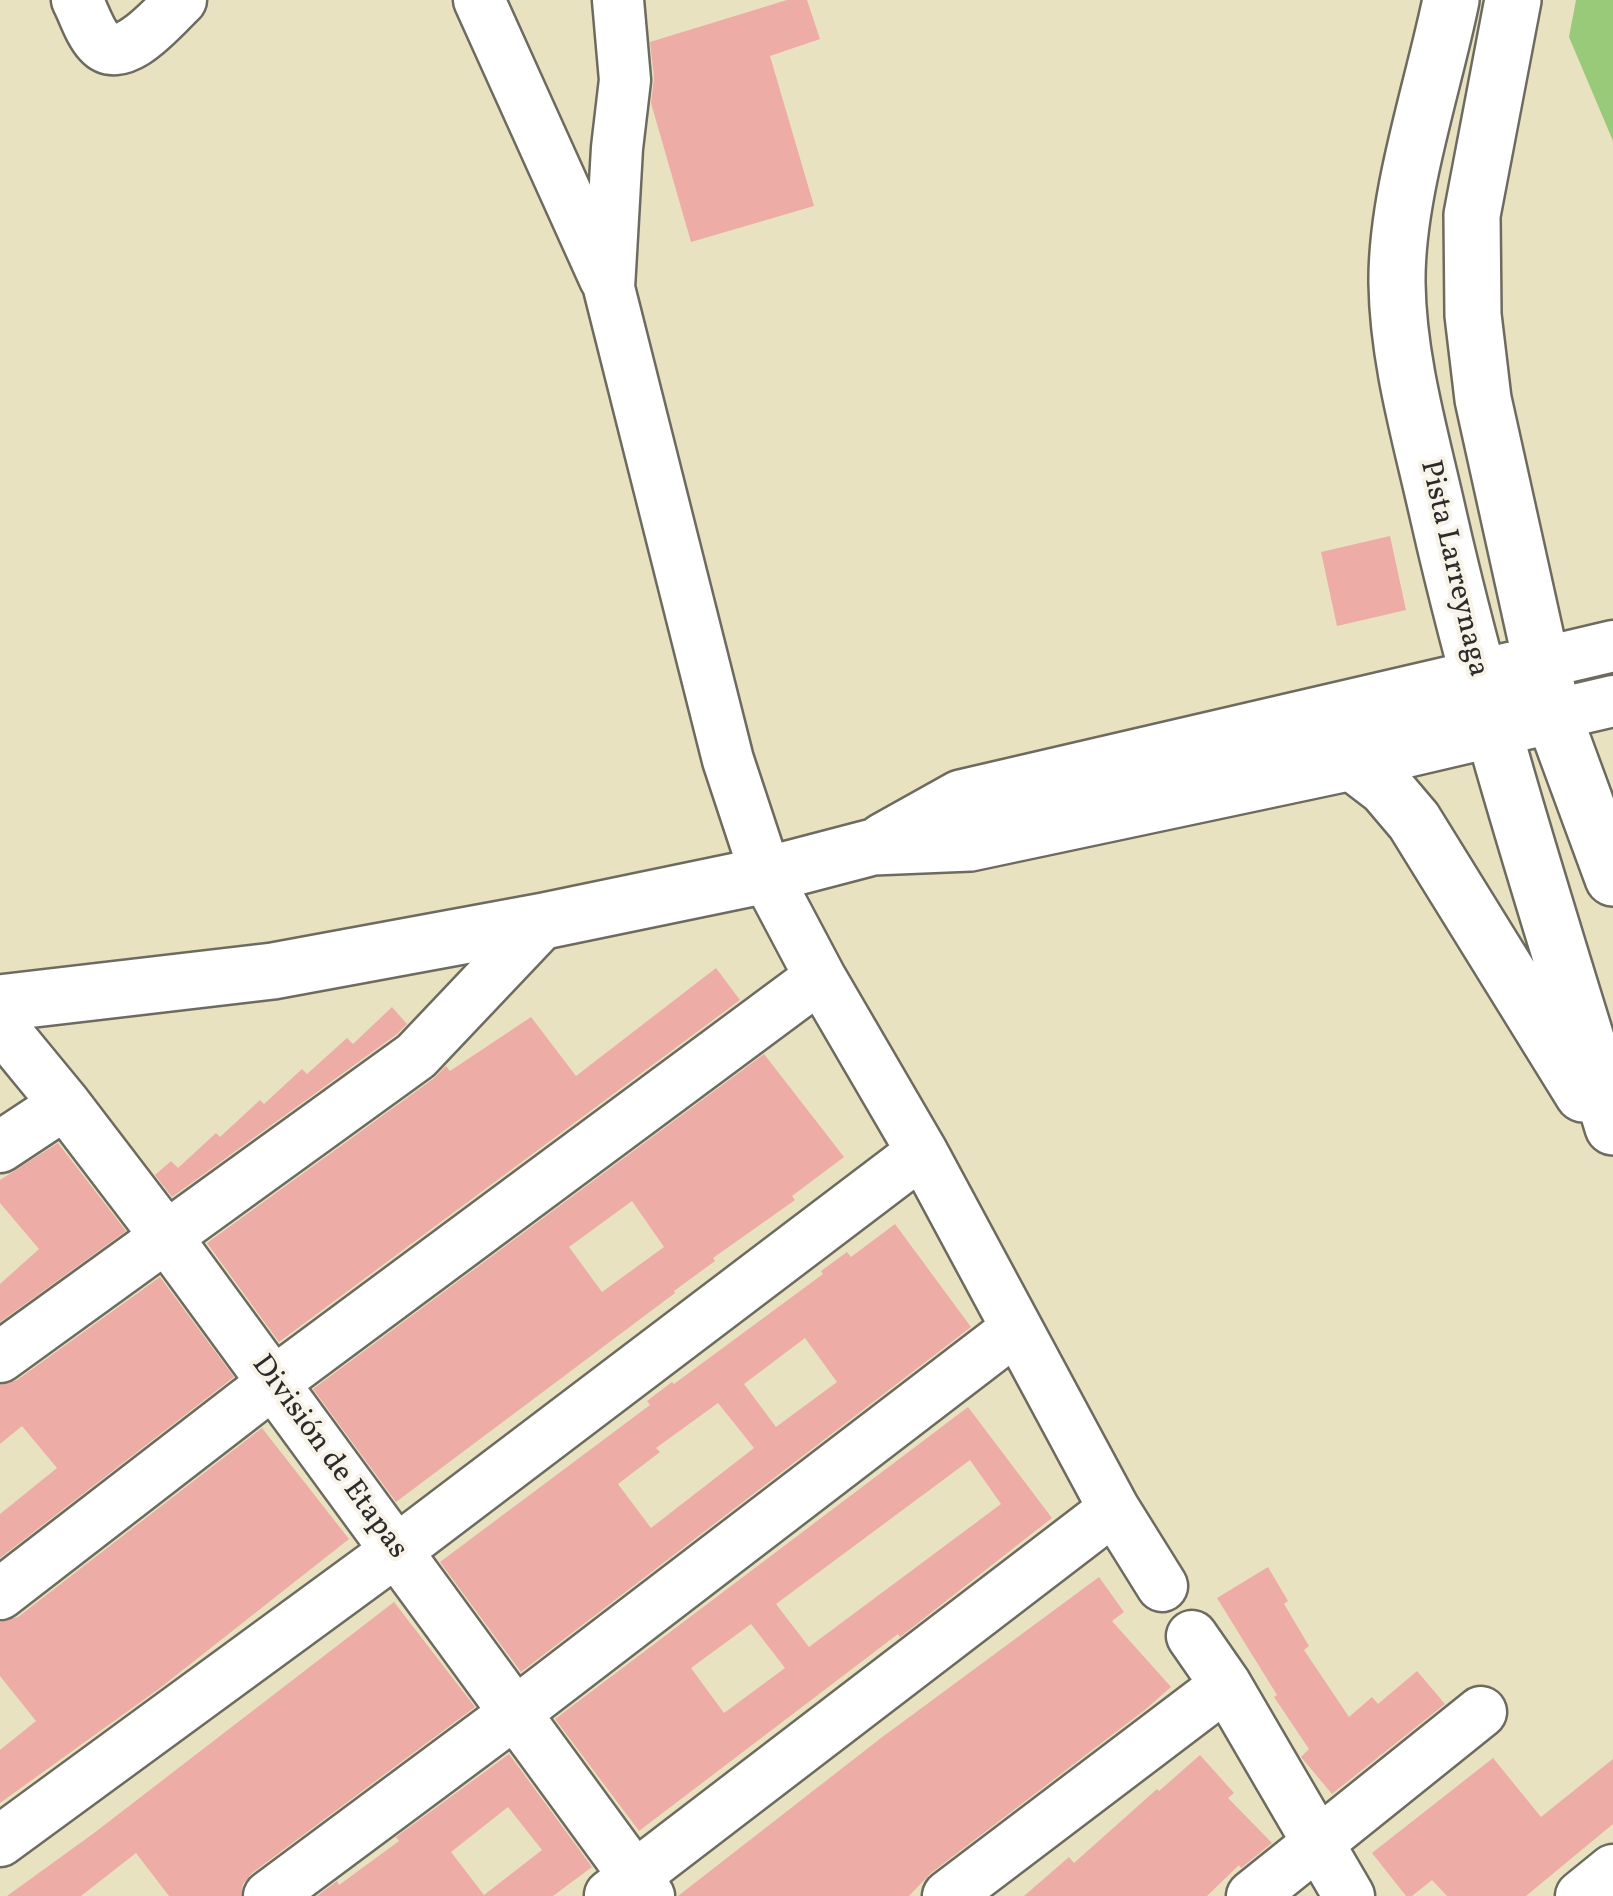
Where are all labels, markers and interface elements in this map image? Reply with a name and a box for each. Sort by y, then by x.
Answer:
street label: Pista Larreynaga [1410,457,1494,681]
street label: División de Etapas [242,1349,414,1567]

